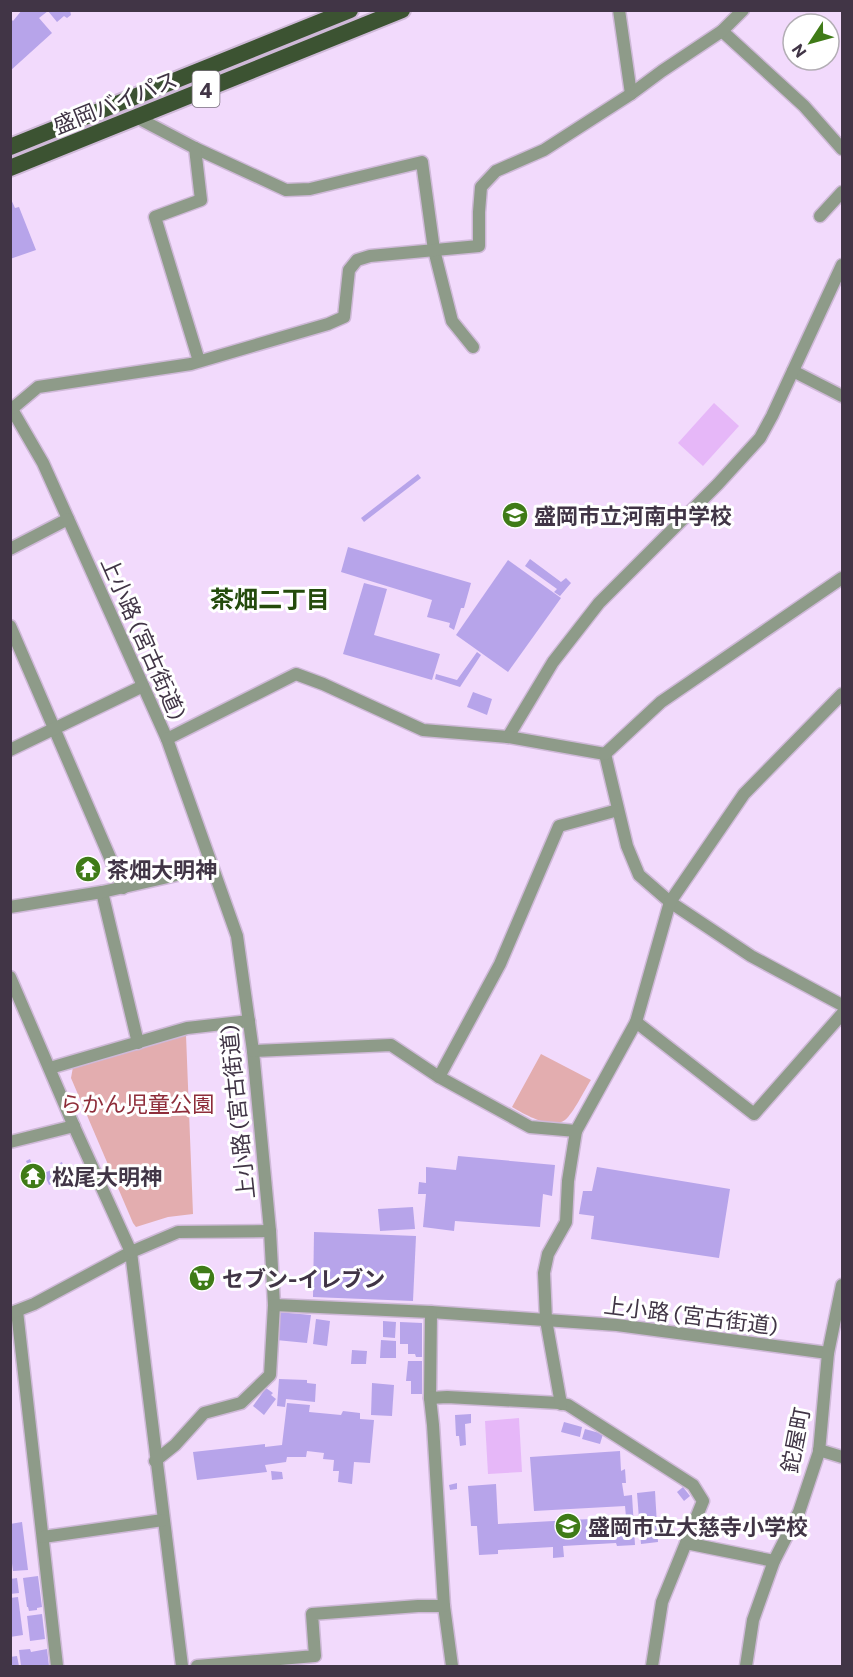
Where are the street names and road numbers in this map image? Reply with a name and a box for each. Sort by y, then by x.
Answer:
street label: 盛岡バイパス [49,65,181,139]
road number: 4 [192,71,220,107]
street label: 上小路 (宮古街道) [96,553,192,723]
street label: 上小路 (宮古街道) [214,1023,260,1201]
street label: 上小路 (宮古街道) [602,1291,780,1339]
street label: 鉈屋町 [775,1405,815,1475]

